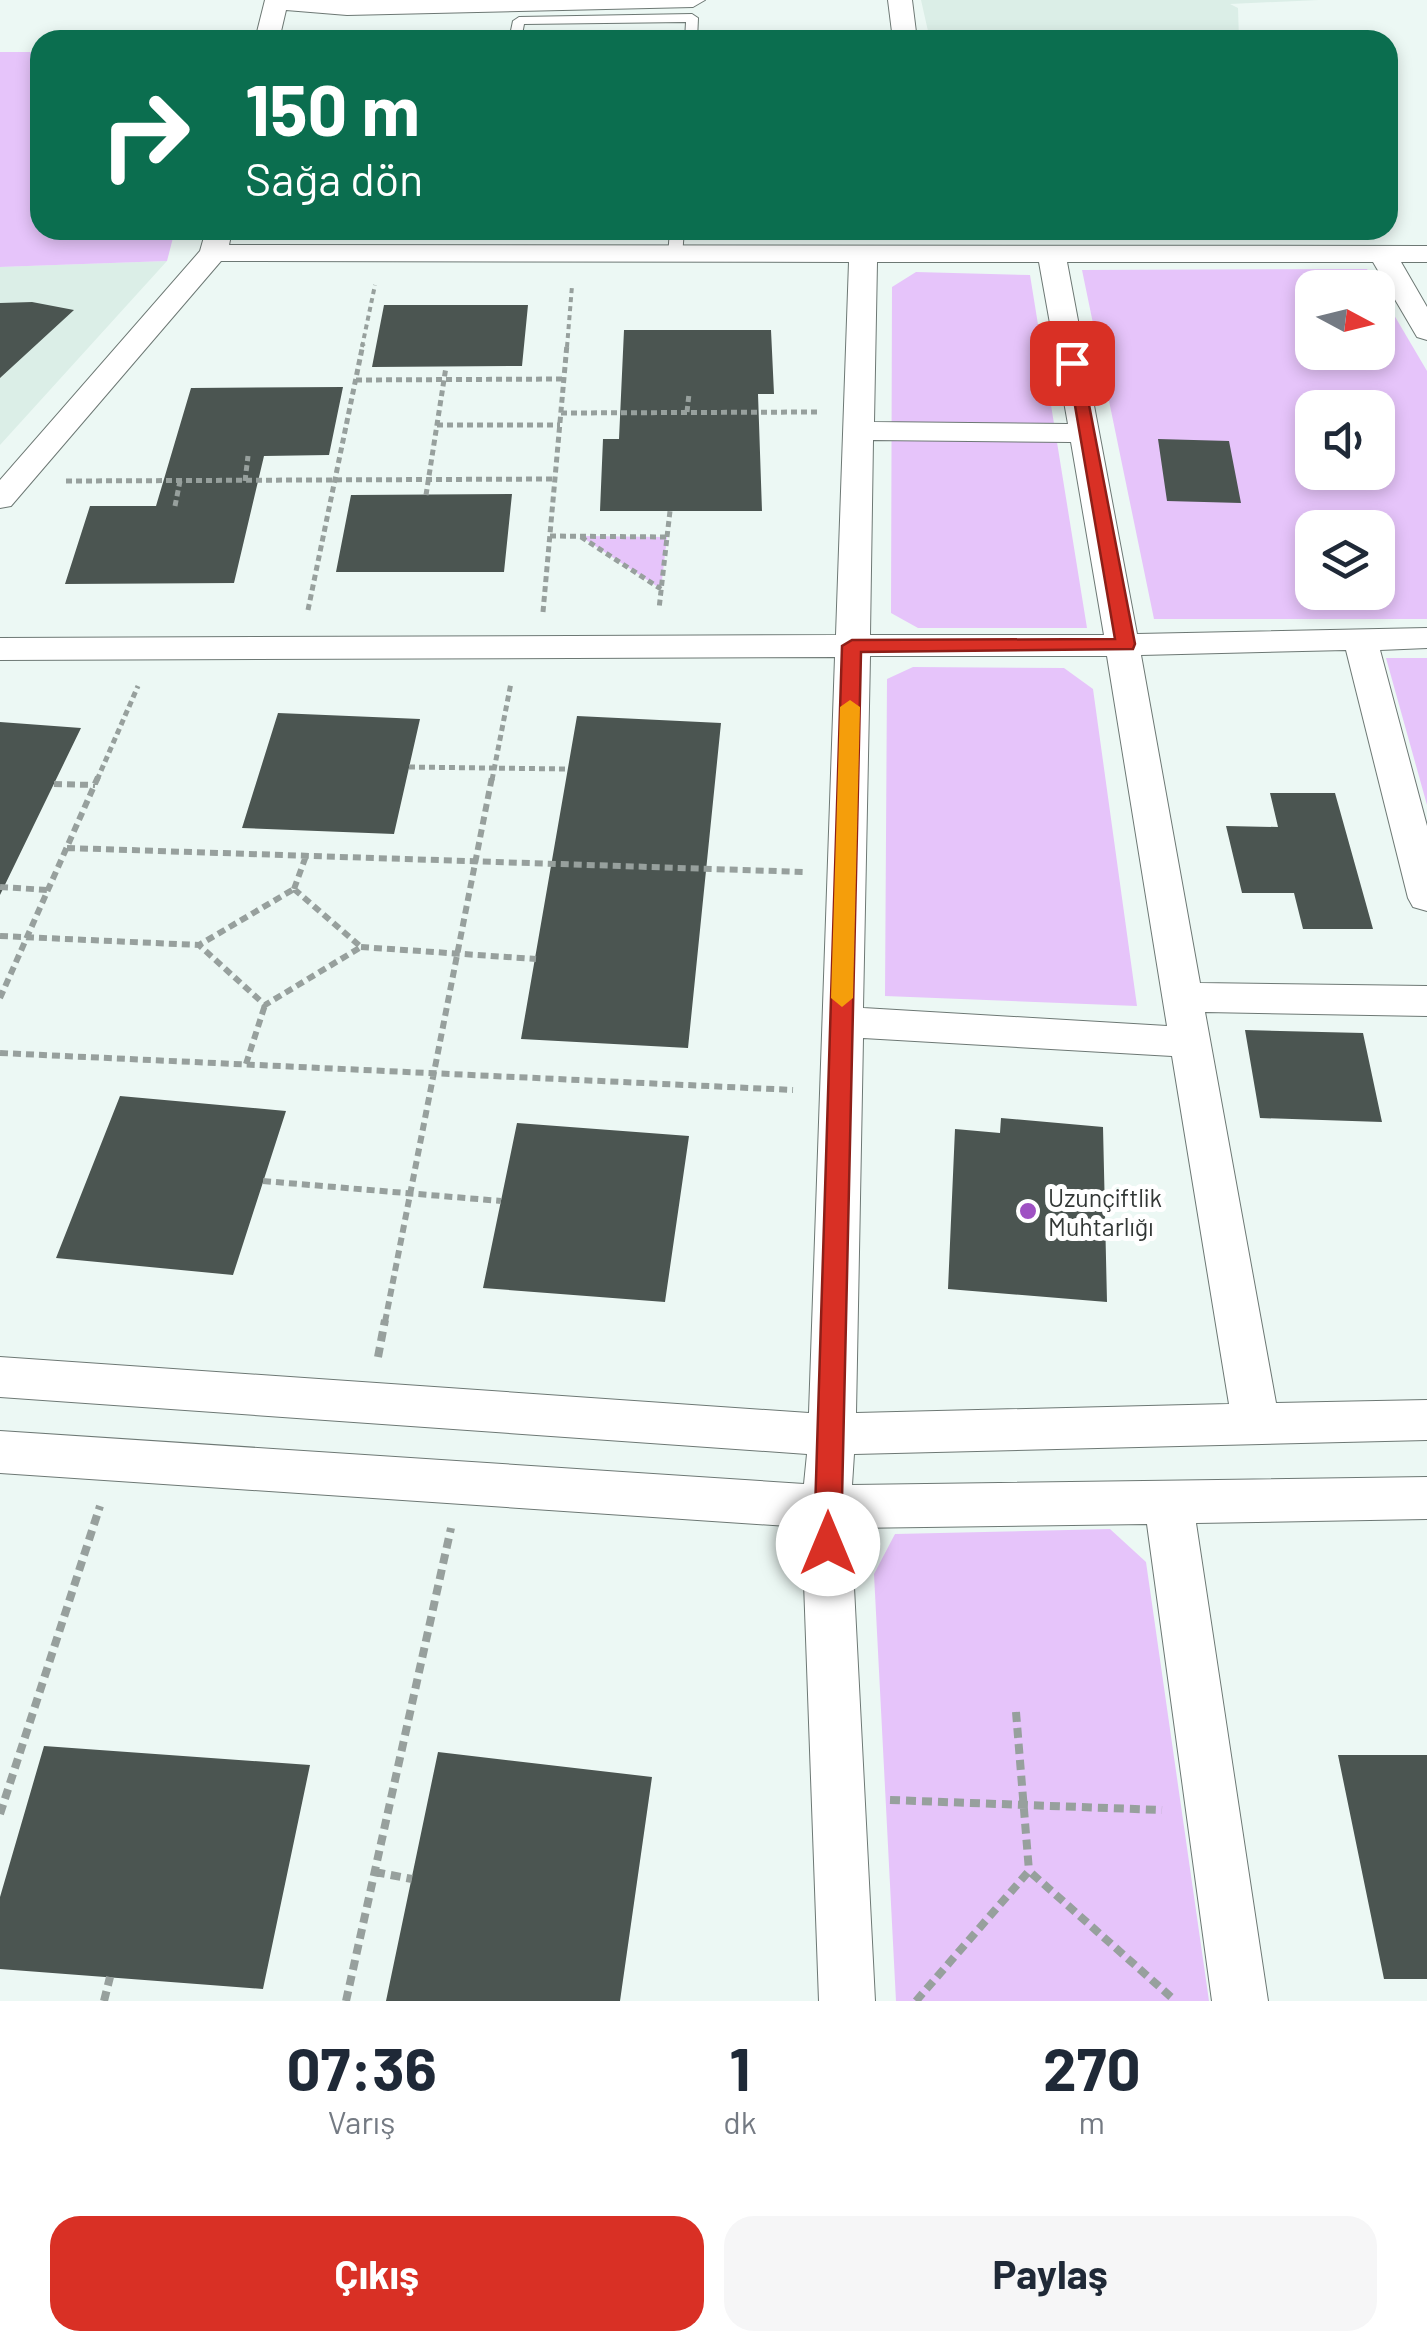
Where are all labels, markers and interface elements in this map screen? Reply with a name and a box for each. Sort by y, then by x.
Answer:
text: 150 m [245,66,420,150]
icon: right [80,70,210,200]
text: Sağa dön [245,151,423,205]
north arrow [1295,270,1395,370]
map controls [1295,270,1395,610]
pin [1030,321,1115,406]
icon: arrive [1045,336,1100,391]
button: sound [1295,390,1395,490]
button: layers [1295,510,1395,610]
place label: Uzunçiftlik Muhtarlığı [1048,1182,1162,1241]
marker: Uzunçiftlik Muhtarlığı [1017,1200,1039,1222]
position arrow [776,1492,880,1596]
text: 07:36 [286,2031,437,2103]
text: 1 [729,2031,751,2103]
text: 270 [1043,2031,1141,2103]
text: Varış [328,2102,395,2140]
text: dk [723,2102,757,2140]
text: m [1079,2102,1105,2140]
button: Çıkış [50,2216,704,2331]
button: Paylaş [724,2216,1377,2331]

